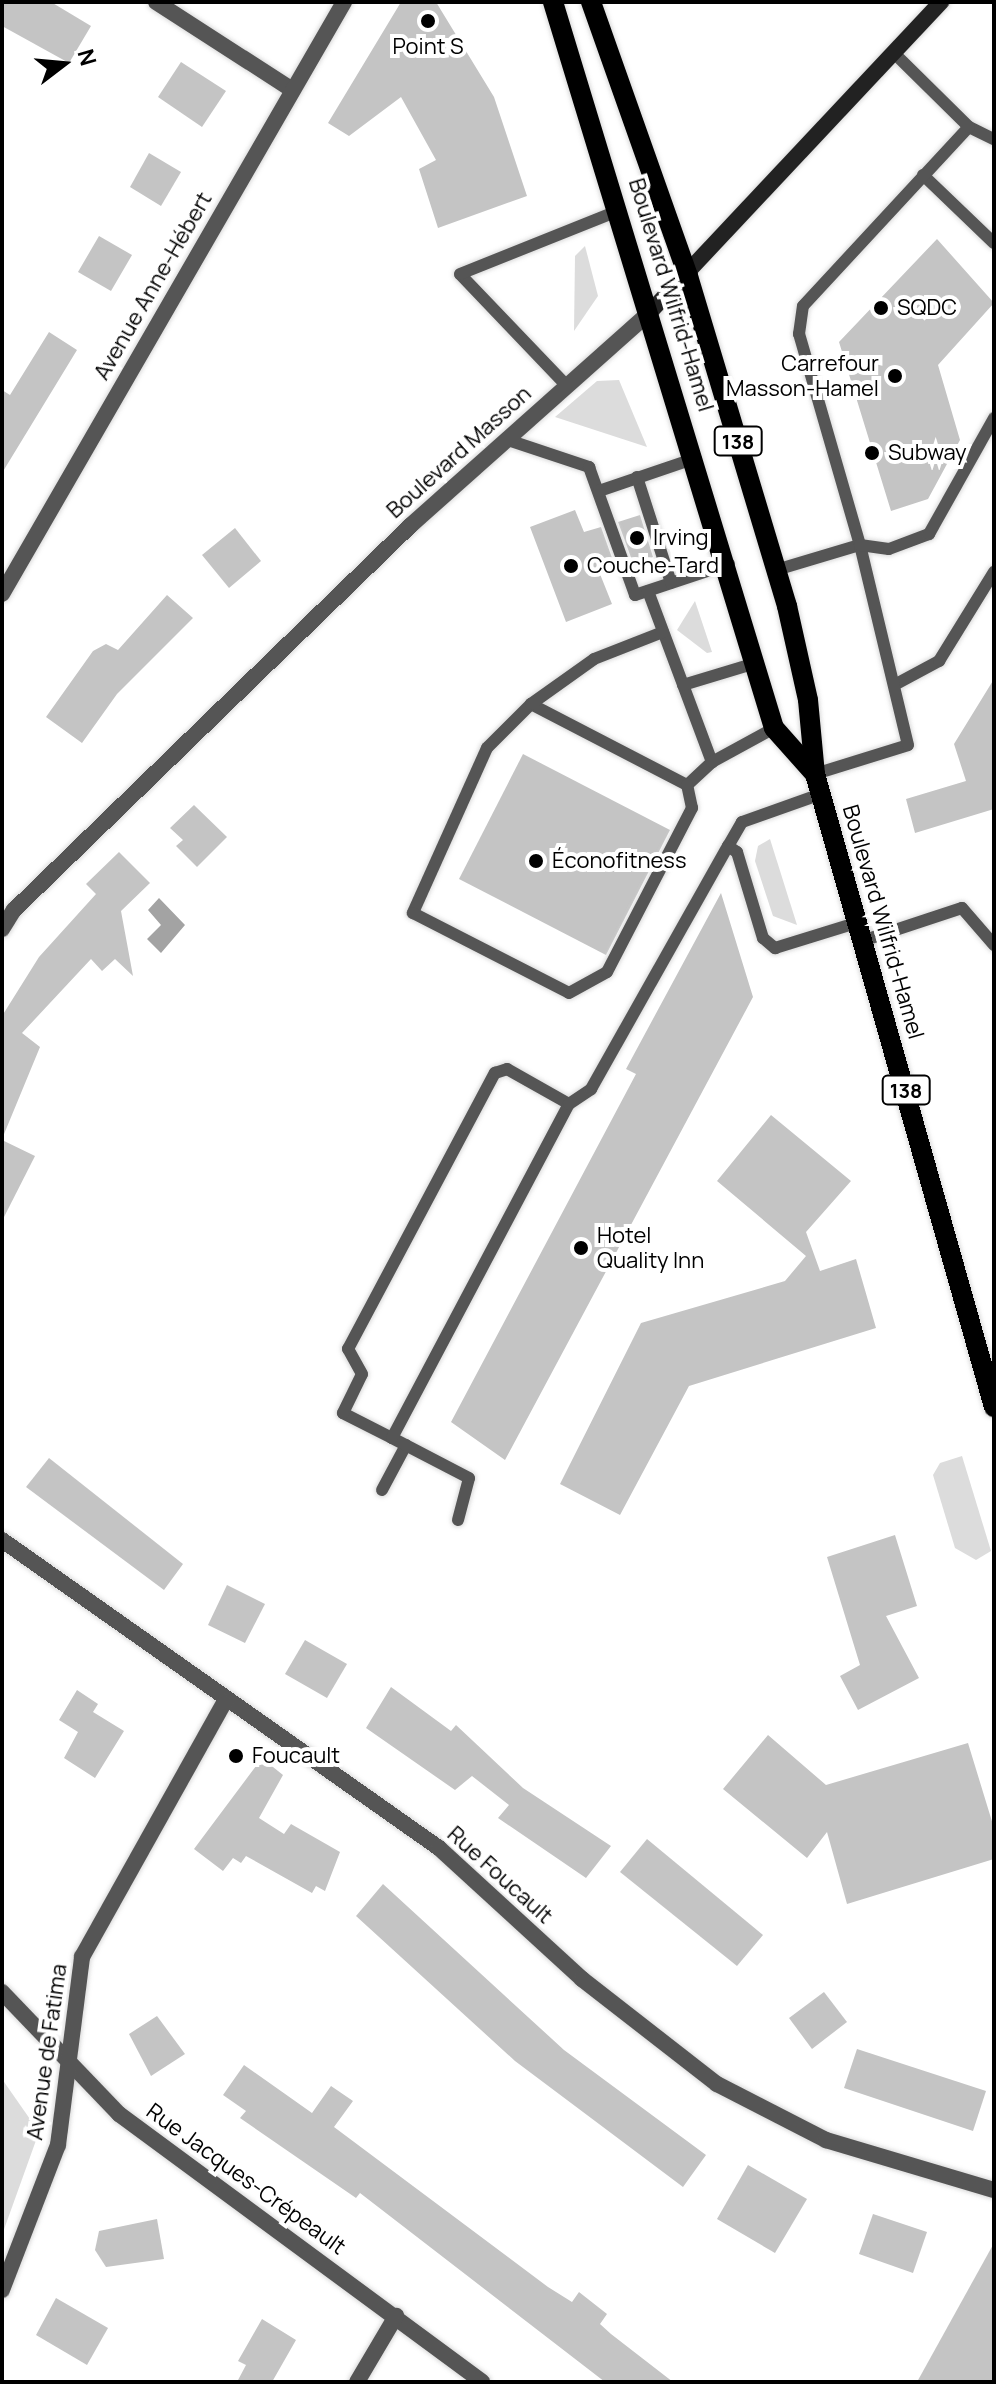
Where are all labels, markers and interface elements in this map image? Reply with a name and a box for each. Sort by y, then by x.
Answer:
marker: Point S [419,12,437,30]
north arrow [24,24,104,104]
place label: Point S [392,34,464,60]
text: N [70,46,104,69]
street label: Boulevard Wilfrid-Hamel [623,175,719,415]
street label: Avenue Anne-Hébert [88,187,218,385]
place label: SQDC [897,295,957,321]
marker: SQDC [872,299,890,317]
place label: Carrefour Masson-Hamel [726,350,879,402]
marker: Carrefour Masson-Hamel [886,367,904,385]
street label: Boulevard Masson [381,380,537,524]
road number: 138 [712,425,764,457]
place label: Subway [888,440,967,466]
marker: Subway [863,444,881,462]
place label: Irving [653,525,708,551]
marker: Irving [628,529,646,547]
place label: Couche-Tard [587,553,719,579]
marker: Couche-Tard [562,557,580,575]
street label: Boulevard Wilfrid-Hamel [837,802,929,1042]
place label: Éconofitness [552,848,686,874]
marker: Éconofitness [527,852,545,870]
road number: 138 [880,1074,932,1106]
place label: Hotel Quality Inn [597,1222,704,1274]
marker: Hotel Quality Inn [572,1239,590,1257]
place label: Foucault [252,1743,340,1769]
marker: Foucault [227,1747,245,1765]
street label: Rue Foucault [442,1821,558,1929]
street label: Avenue de Fatima [22,1962,72,2142]
street label: Rue Jacques-Crépeault [141,2098,351,2260]

